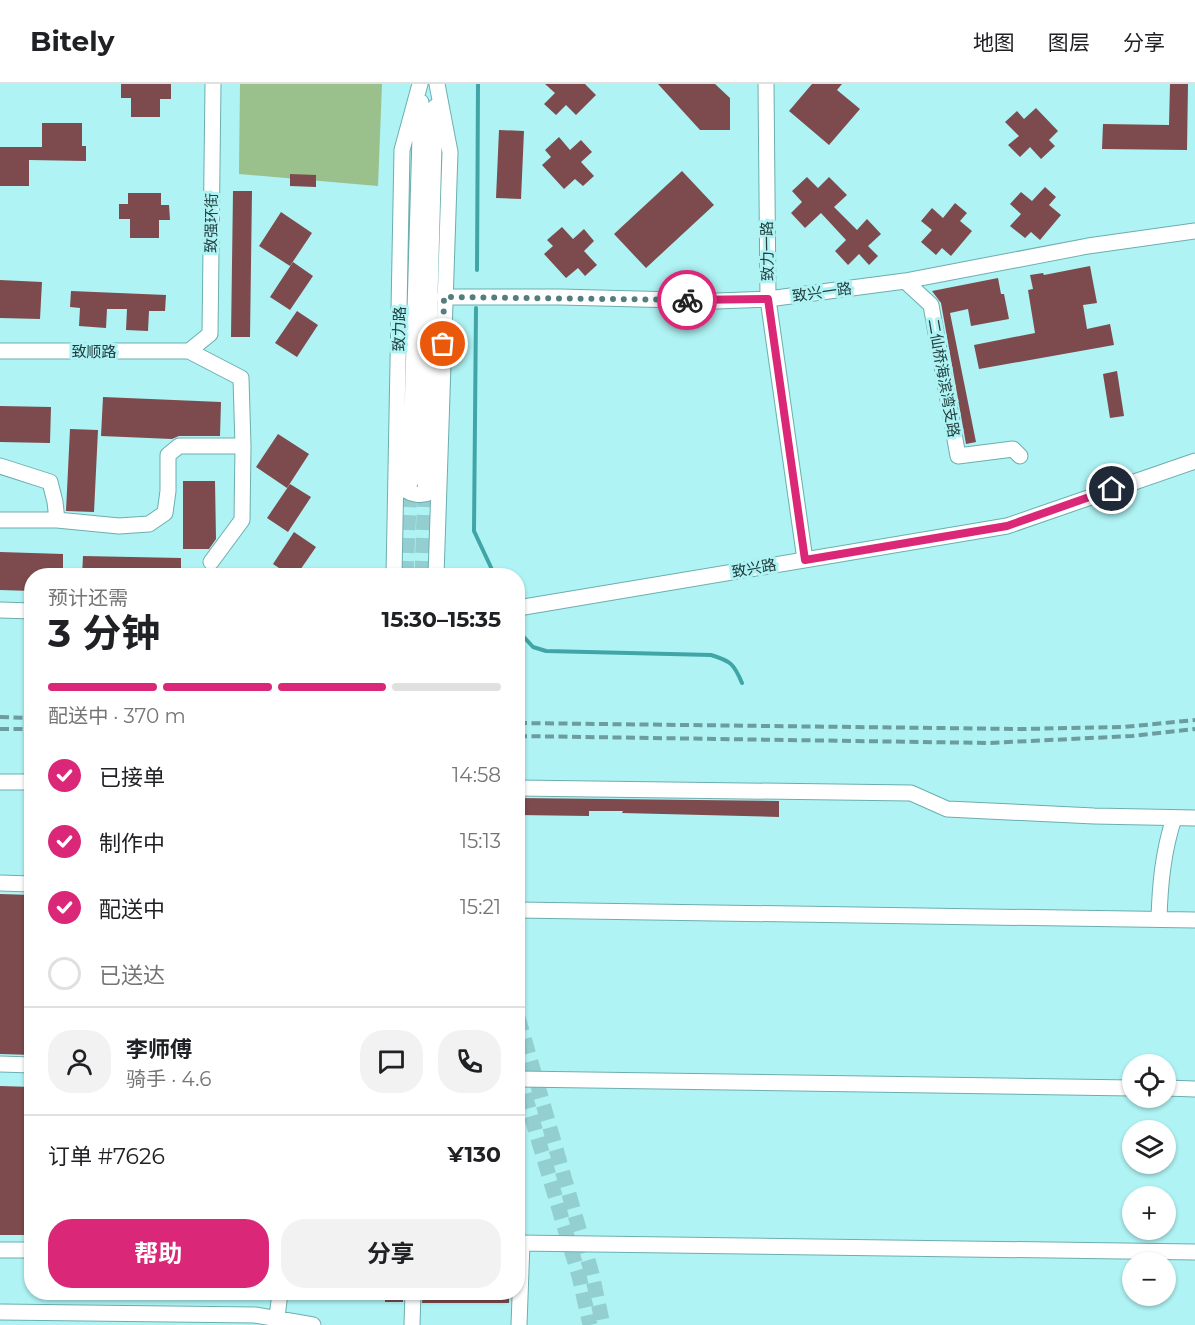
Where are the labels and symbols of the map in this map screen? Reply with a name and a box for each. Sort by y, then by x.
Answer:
street label: 致强环街 [201,193,221,253]
street label: 致力一路 [757,221,777,281]
courier [657,270,717,330]
street label: 致兴一路 [791,278,853,306]
street label: 致力路 [389,306,409,352]
street label: 二仙桥海滨湾支路 [924,317,964,439]
pin [417,318,468,369]
street label: 致顺路 [71,342,117,361]
pin [1086,463,1137,514]
street label: 致兴路 [730,555,778,581]

